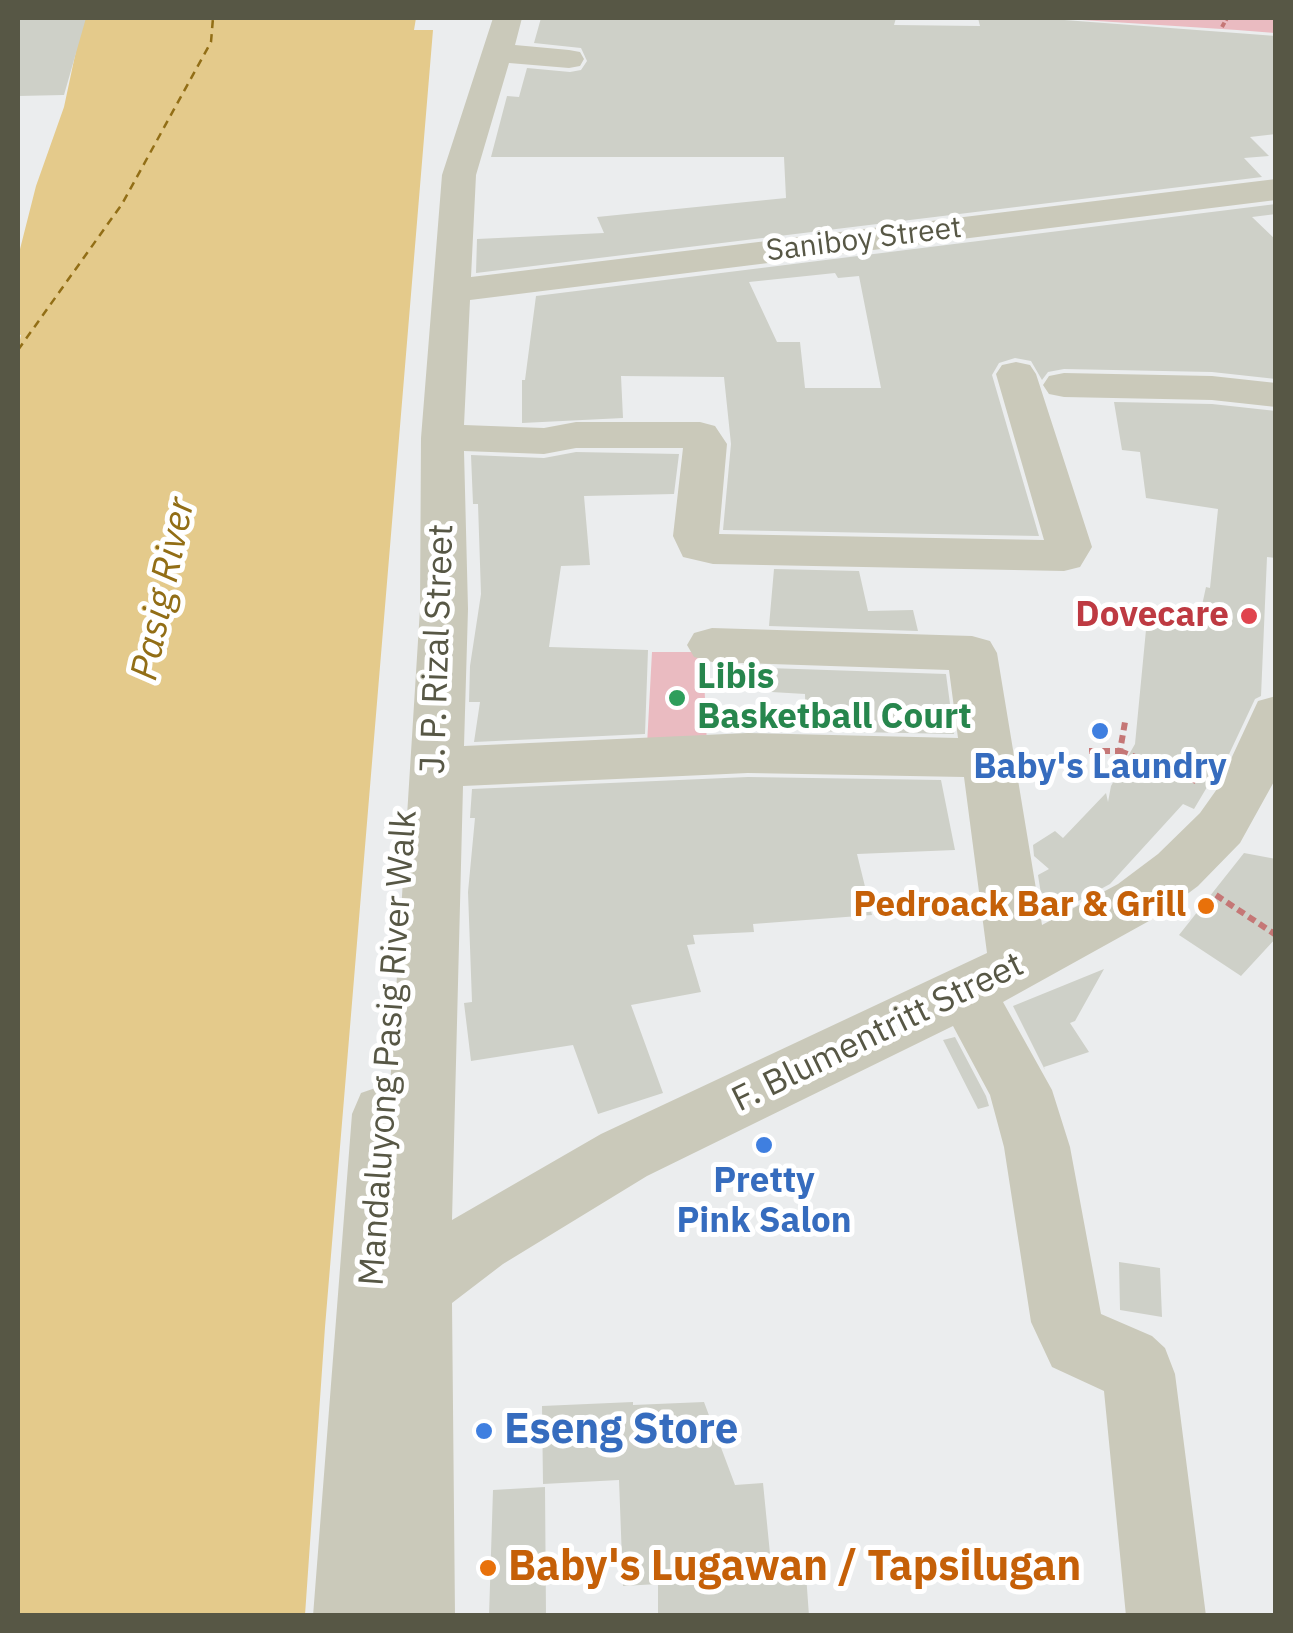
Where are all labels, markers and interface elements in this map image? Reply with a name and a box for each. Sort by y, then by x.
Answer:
street label: Saniboy Street [764,210,964,270]
water label: Pasig River [122,494,206,684]
street label: J. P. Rizal Street [413,523,463,775]
place label: Dovecare [1075,595,1229,637]
marker: Dovecare [1238,605,1260,627]
place label: Libis Basketball Court [697,657,972,739]
marker: Libis Basketball Court [666,687,688,709]
marker: Baby's Laundry [1089,720,1111,742]
place label: Baby's Laundry [973,747,1227,789]
street label: Mandaluyong Pasig River Walk [351,809,427,1287]
place label: Pedroack Bar & Grill [853,885,1186,927]
marker: Pedroack Bar & Grill [1195,895,1217,917]
street label: F. Blumentritt Street [726,944,1030,1122]
marker: Pretty Pink Salon [753,1134,775,1156]
place label: Pretty Pink Salon [676,1161,852,1243]
place label: Eseng Store [504,1406,738,1456]
marker: Eseng Store [473,1420,495,1442]
place label: Baby's Lugawan / Tapsilugan [508,1543,1081,1593]
marker: Baby's Lugawan / Tapsilugan [477,1557,499,1579]

